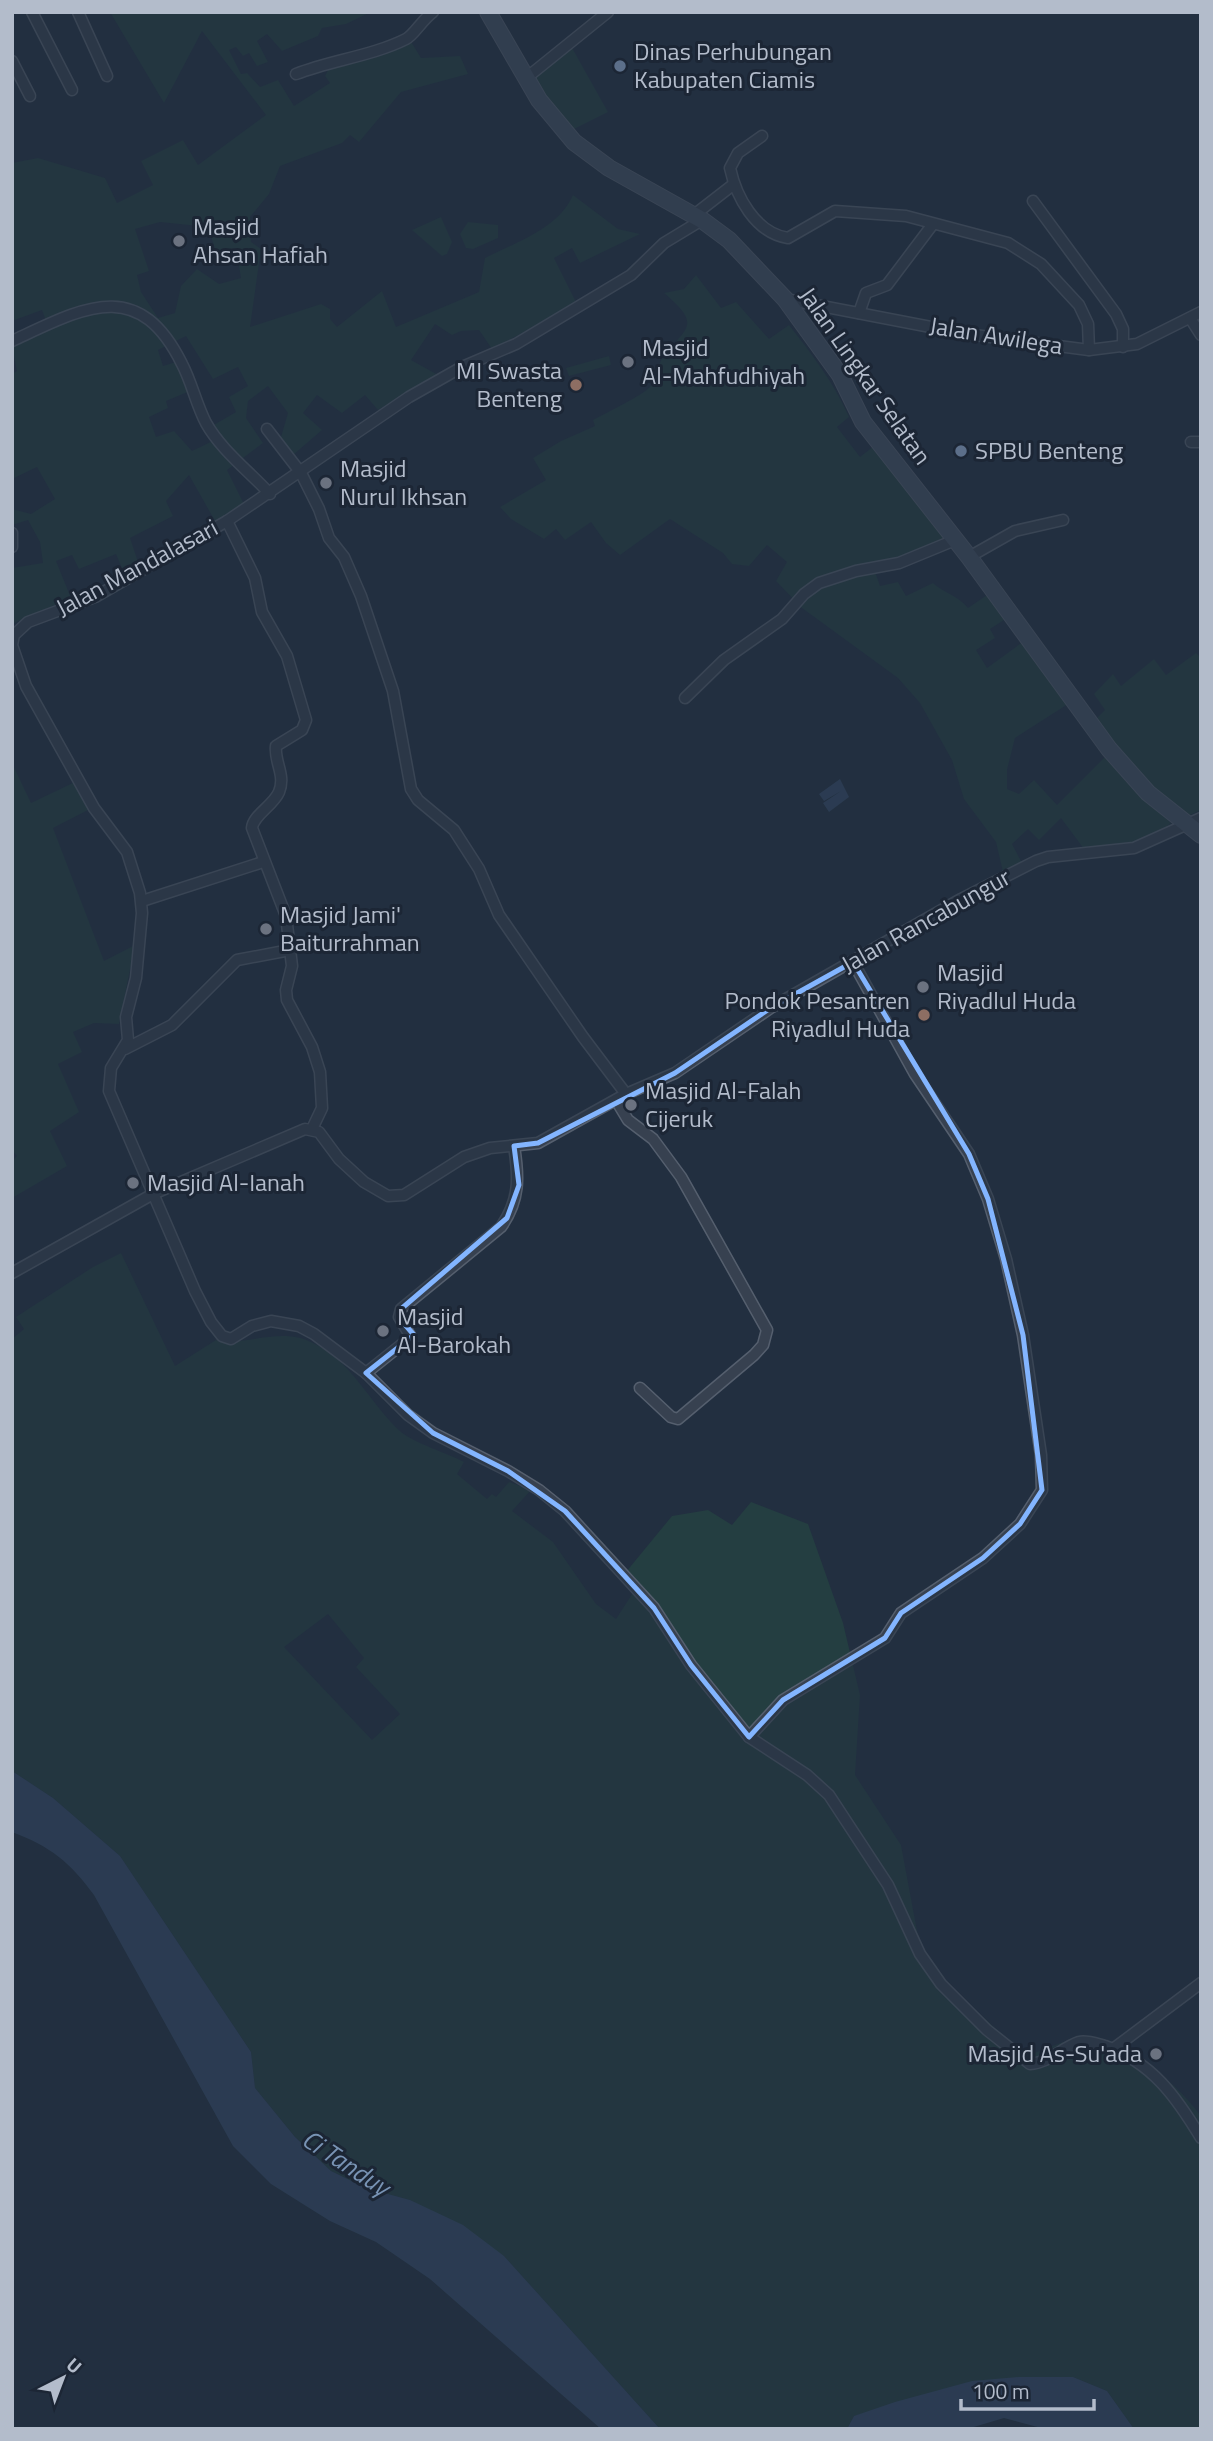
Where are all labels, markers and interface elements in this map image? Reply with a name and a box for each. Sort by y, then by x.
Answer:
place label: Dinas Perhubungan Kabupaten Ciamis [634,33,832,97]
marker: Dinas Perhubungan Kabupaten Ciamis [612,58,628,74]
place label: Masjid Ahsan Hafiah [193,208,328,272]
marker: Masjid Ahsan Hafiah [171,233,187,249]
street label: Jalan Lingkar Selatan [791,279,941,472]
street label: Jalan Awilega [927,307,1065,363]
place label: Masjid Al-Mahfudhiyah [642,329,805,393]
place label: MI Swasta Benteng [456,352,562,416]
marker: Masjid Al-Mahfudhiyah [620,354,636,370]
marker: MI Swasta Benteng [568,377,584,393]
place label: SPBU Benteng [975,432,1123,468]
marker: SPBU Benteng [953,443,969,459]
place label: Masjid Nurul Ikhsan [340,450,467,514]
marker: Masjid Nurul Ikhsan [318,475,334,491]
street label: Jalan Mandalasari [49,509,224,625]
street label: Jalan Rancabungur [834,859,1017,982]
place label: Masjid Jami' Baiturrahman [280,896,420,960]
marker: Masjid Jami' Baiturrahman [258,921,274,937]
place label: Masjid Riyadlul Huda [937,954,1076,1018]
marker: Masjid Riyadlul Huda [915,979,931,995]
place label: Pondok Pesantren Riyadlul Huda [724,982,910,1046]
marker: Pondok Pesantren Riyadlul Huda [916,1007,932,1023]
place label: Masjid Al-Falah Cijeruk [645,1072,802,1136]
marker: Masjid Al-Falah Cijeruk [623,1097,639,1113]
place label: Masjid Al-Ianah [147,1164,305,1200]
marker: Masjid Al-Ianah [125,1175,141,1191]
place label: Masjid Al-Barokah [397,1298,511,1362]
marker: Masjid Al-Barokah [375,1323,391,1339]
place label: Masjid As-Su'ada [968,2035,1142,2071]
marker: Masjid As-Su'ada [1148,2046,1164,2062]
water label: Ci Tanduy [295,2120,401,2207]
north arrow [28,2343,98,2413]
text: U [60,2350,89,2380]
scale bar [961,2368,1094,2412]
text: 100 m [972,2375,1029,2407]

